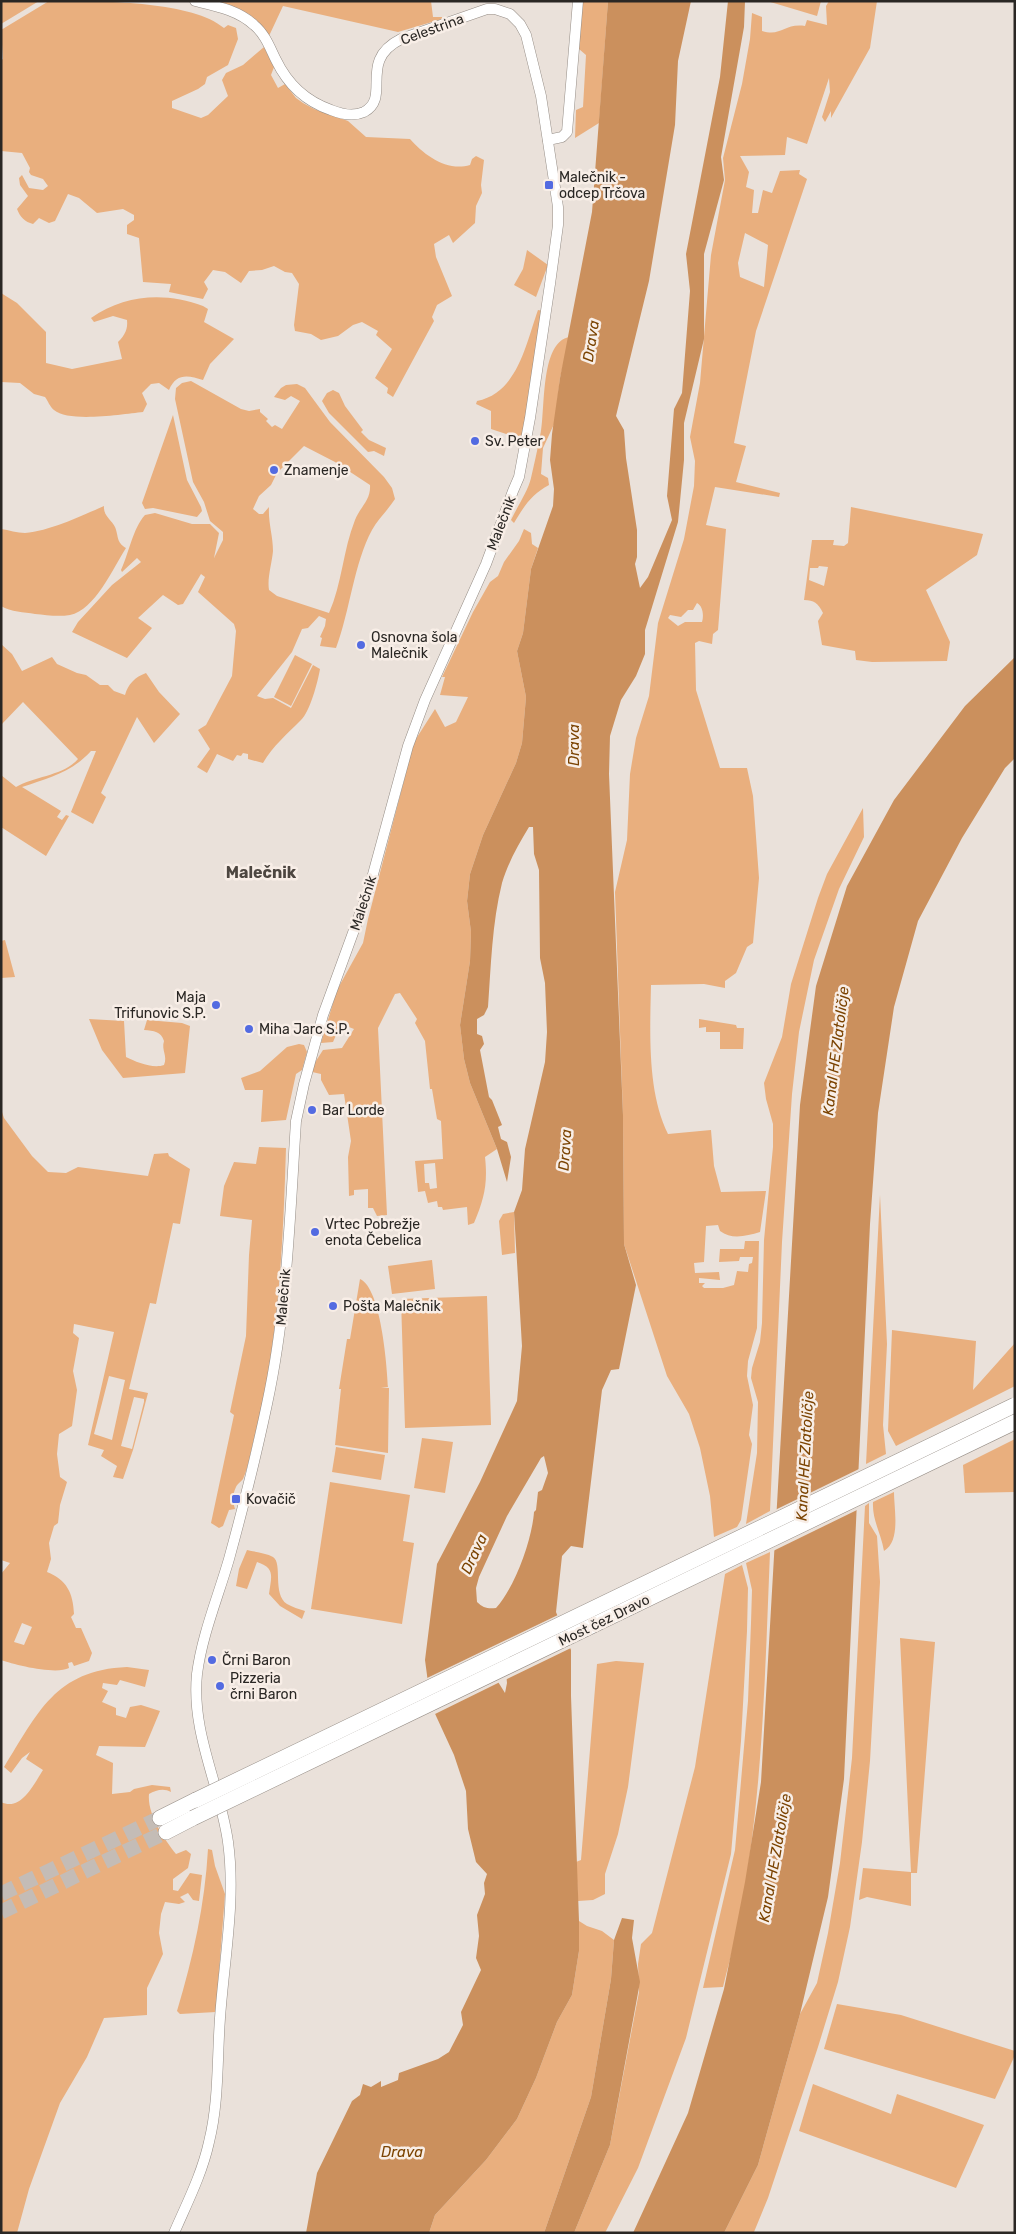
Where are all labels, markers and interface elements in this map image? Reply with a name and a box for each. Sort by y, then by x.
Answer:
street label: Celestrina [398,10,466,49]
place label: Malečnik - odcep Trčova [559,169,645,202]
marker: Malečnik - odcep Trčova [543,179,555,191]
water label: Drava [579,319,603,363]
place label: Sv. Peter [485,433,544,450]
marker: Sv. Peter [469,435,481,447]
place label: Znamenje [284,462,349,479]
marker: Znamenje [268,464,280,476]
street label: Malečnik [483,493,520,553]
place label: Osnovna šola Malečnik [371,629,458,662]
marker: Osnovna šola Malečnik [355,639,367,651]
water label: Drava [565,724,583,766]
district label: Malečnik [226,863,297,882]
street label: Malečnik [347,873,381,933]
water label: Kanal HE Zlatoličje [819,985,853,1117]
place label: Maja Trifunovic S.P. [114,989,206,1022]
marker: Maja Trifunovic S.P. [210,999,222,1011]
place label: Miha Jarc S.P. [259,1021,350,1038]
marker: Miha Jarc S.P. [243,1023,255,1035]
place label: Bar Lorde [322,1102,385,1119]
marker: Bar Lorde [306,1104,318,1116]
water label: Drava [555,1128,575,1172]
place label: Vrtec Pobrežje enota Čebelica [325,1216,422,1249]
marker: Vrtec Pobrežje enota Čebelica [309,1226,321,1238]
street label: Malečnik [273,1267,295,1326]
place label: Pošta Malečnik [343,1298,441,1315]
marker: Pošta Malečnik [327,1300,339,1312]
water label: Kanal HE Zlatoličje [793,1390,817,1521]
place label: Kovačič [246,1491,296,1508]
marker: Kovačič [230,1493,242,1505]
water label: Drava [457,1531,491,1577]
street label: Most čez Dravo [556,1591,653,1650]
place label: Črni Baron [222,1651,291,1669]
marker: Črni Baron [206,1654,218,1666]
place label: Pizzeria črni Baron [230,1670,297,1703]
marker: Pizzeria črni Baron [214,1680,226,1692]
water label: Kanal HE Zlatoličje [755,1792,795,1924]
water label: Drava [381,2143,423,2161]

